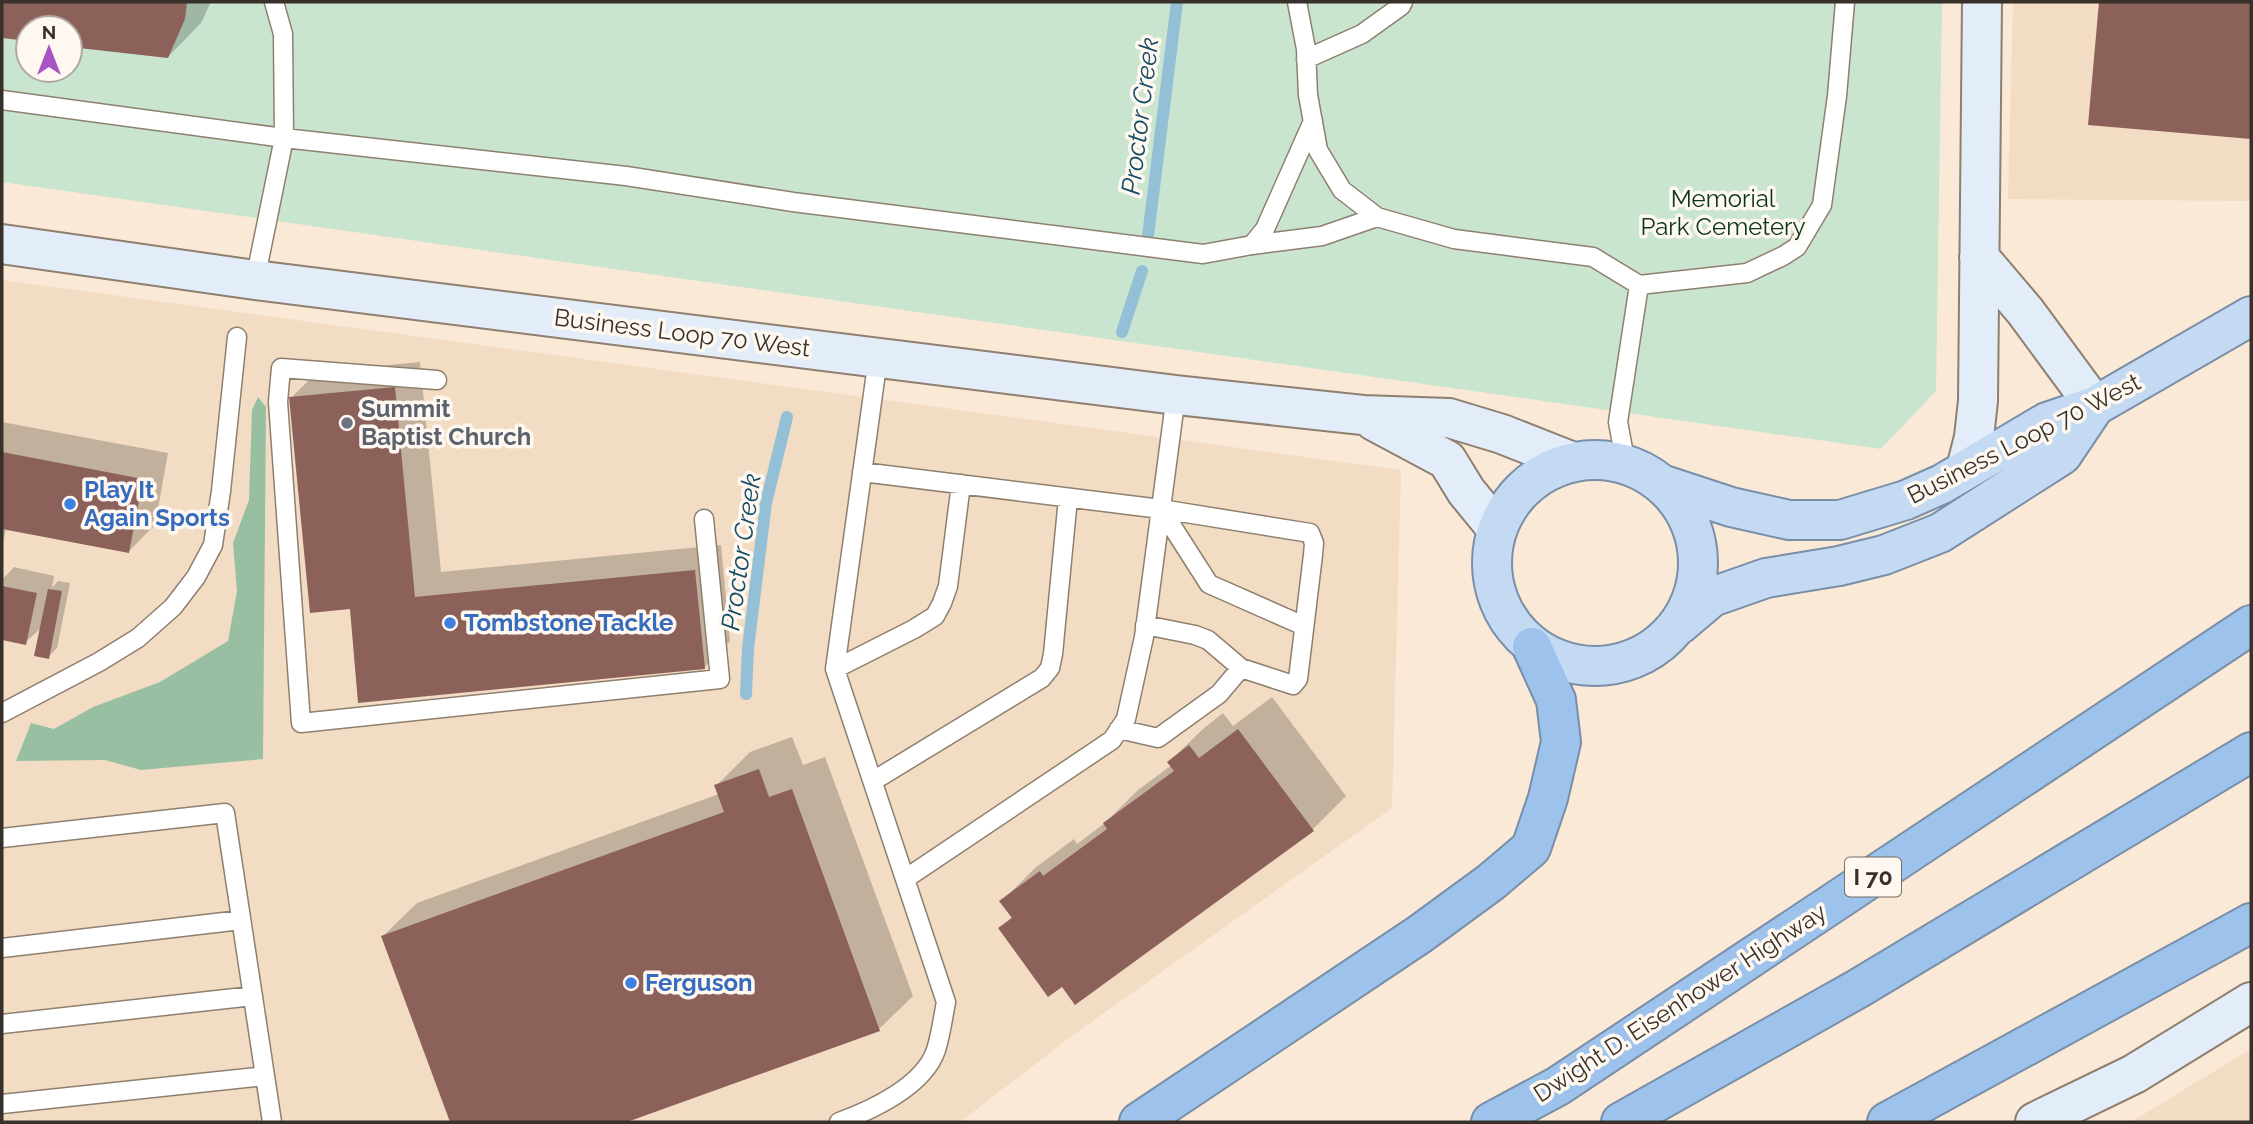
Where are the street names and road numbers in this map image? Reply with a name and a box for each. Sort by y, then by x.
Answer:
street label: Business Loop 70 West [552,302,812,363]
street label: Business Loop 70 West [1902,367,2145,510]
road number: I 70 [1845,858,1901,897]
street label: Dwight D. Eisenhower Highway [1528,897,1832,1108]

